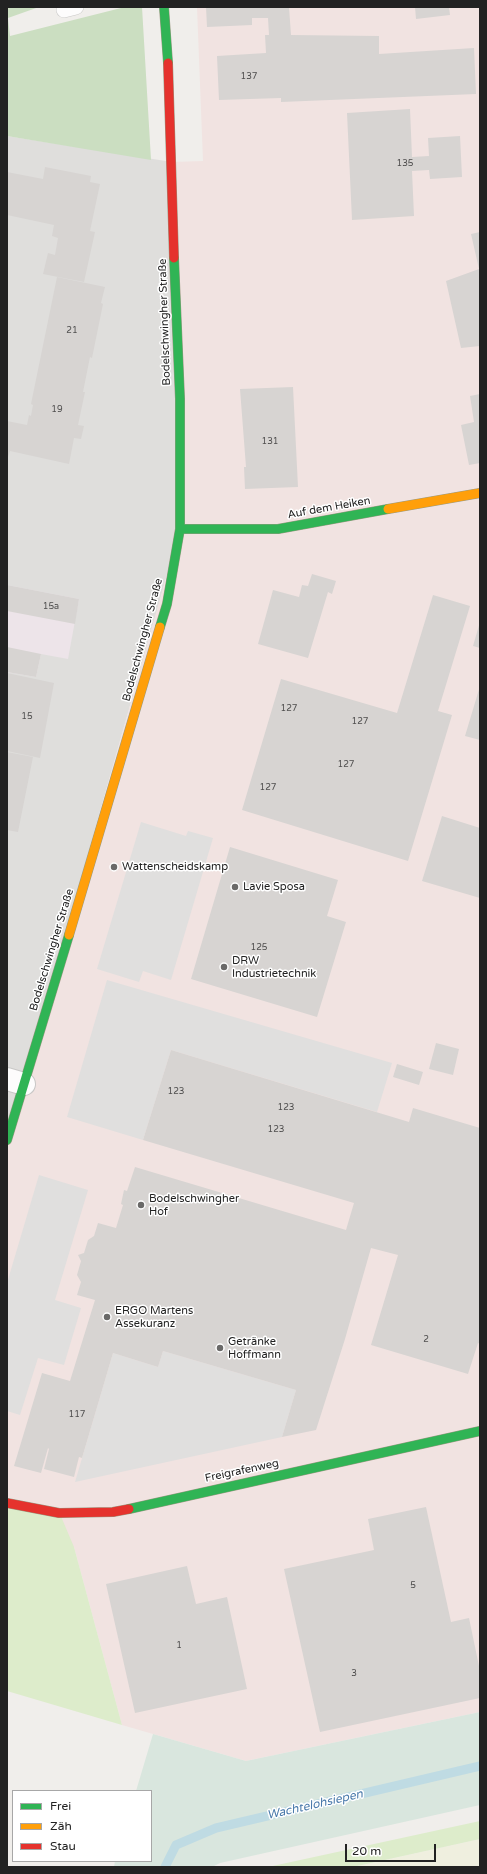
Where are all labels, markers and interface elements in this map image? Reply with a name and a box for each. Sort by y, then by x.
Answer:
house number: 137 [241,72,257,82]
house number: 135 [397,159,413,169]
street label: Bodelschwingher Straße [156,258,174,386]
house number: 21 [66,326,78,336]
house number: 19 [51,405,63,415]
house number: 131 [262,437,278,447]
street label: Auf dem Heiken [287,494,371,522]
street label: Bodelschwingher Straße [120,577,166,703]
house number: 15a [43,602,59,612]
house number: 127 [281,704,297,714]
house number: 15 [21,712,33,722]
house number: 127 [352,717,368,727]
house number: 127 [338,760,354,770]
house number: 127 [260,783,276,793]
place label: Wattenscheidskamp [122,860,228,874]
marker: Wattenscheidskamp [109,862,119,872]
place label: Lavie Sposa [243,880,305,894]
marker: Lavie Sposa [230,882,240,892]
street label: Bodelschwingher Straße [27,887,77,1013]
house number: 125 [251,943,267,953]
place label: DRW Industrietechnik [232,954,316,980]
marker: DRW Industrietechnik [219,962,229,972]
house number: 123 [168,1087,184,1097]
house number: 123 [278,1103,294,1113]
house number: 123 [268,1125,284,1135]
place label: Bodelschwingher Hof [149,1192,239,1218]
marker: Bodelschwingher Hof [136,1200,146,1210]
place label: ERGO Martens Assekuranz [115,1304,193,1330]
marker: ERGO Martens Assekuranz [102,1312,112,1322]
place label: Getränke Hoffmann [228,1335,281,1361]
house number: 2 [423,1335,429,1345]
marker: Getränke Hoffmann [215,1343,225,1353]
house number: 117 [69,1410,85,1420]
street label: Freigrafenweg [204,1457,280,1485]
house number: 5 [410,1581,416,1591]
house number: 1 [176,1641,182,1651]
house number: 3 [351,1669,357,1679]
water label: Wachtelohsiepen [266,1787,364,1823]
legend [12,1790,152,1862]
text: Frei [50,1799,71,1813]
text: Zäh [50,1819,72,1833]
scale bar [347,1836,438,1862]
text: Stau [50,1839,76,1853]
text: 20 m [352,1844,381,1858]

